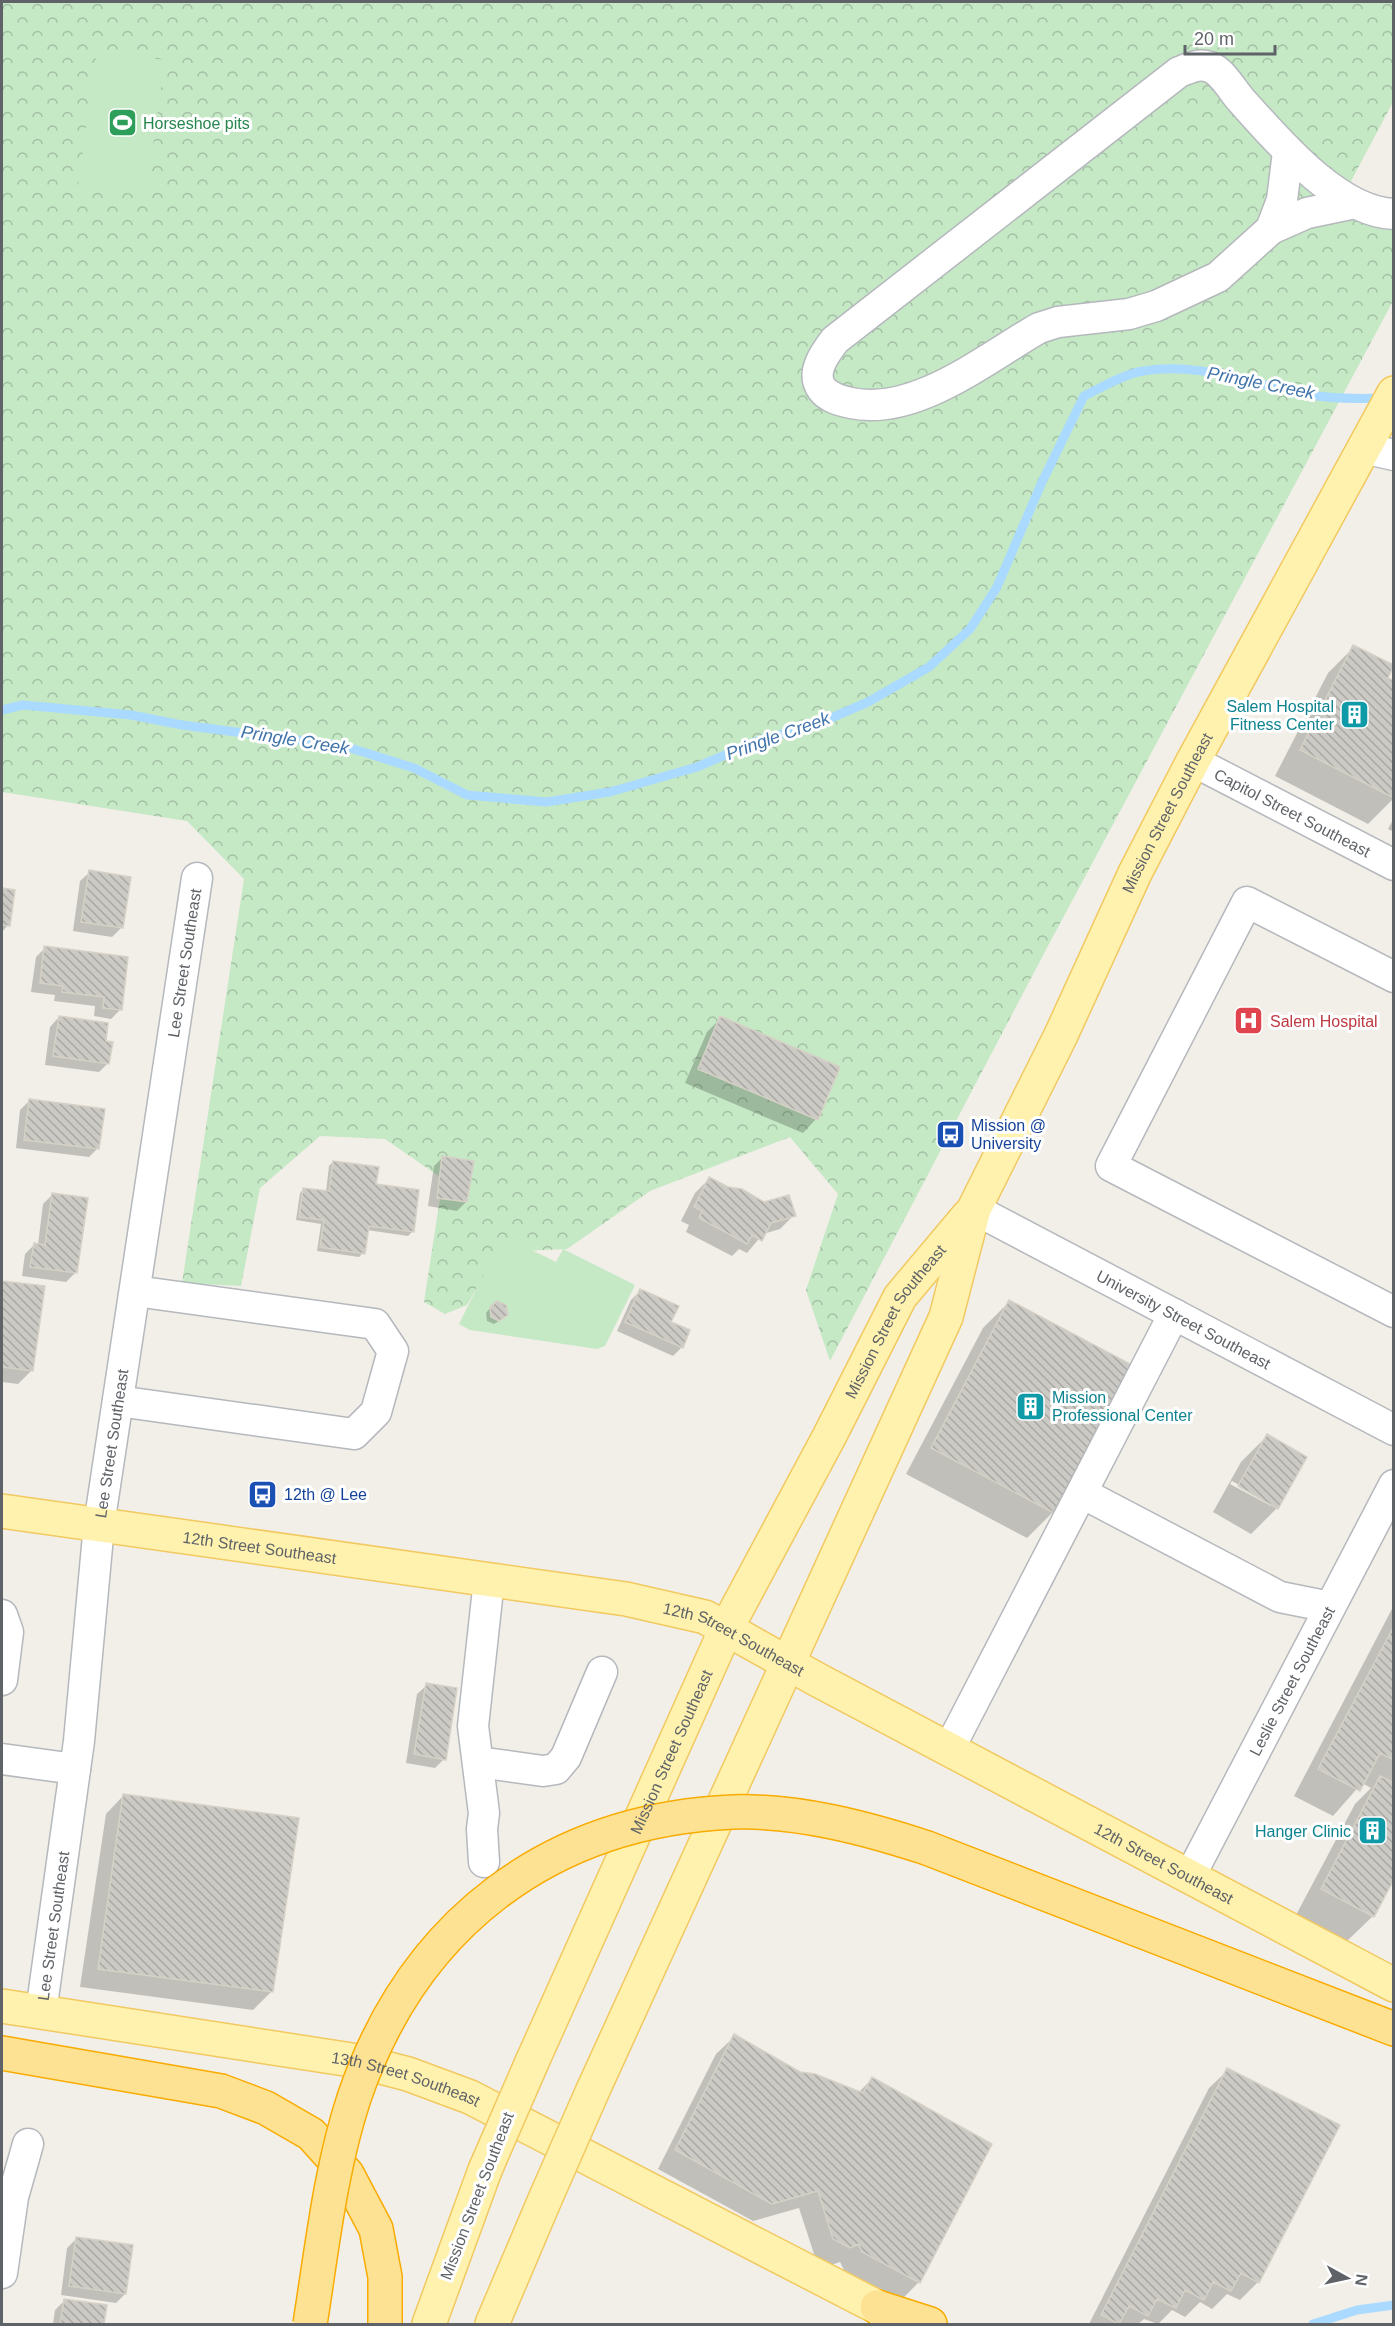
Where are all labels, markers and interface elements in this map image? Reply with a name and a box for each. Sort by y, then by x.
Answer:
scale bar [1185,18,1275,56]
text: 20 m [1194,29,1234,49]
sports icon: Horseshoe pits [106,107,138,139]
place label: Horseshoe pits [143,115,250,132]
water label: Pringle Creek [1206,363,1317,403]
place label: Salem Hospital Fitness Center [1226,698,1335,733]
building icon: Salem Hospital Fitness Center [1339,699,1371,731]
water label: Pringle Creek [723,708,834,764]
water label: Pringle Creek [240,722,351,759]
street label: Mission Street Southeast [1119,729,1216,896]
street label: Capitol Street Southeast [1211,765,1374,860]
street label: Lee Street Southeast [164,887,204,1039]
hospital icon: Salem Hospital [1233,1005,1265,1037]
place label: Salem Hospital [1270,1013,1378,1030]
place label: Mission @ University [971,1117,1046,1152]
bus stop icon: Mission @ University [934,1118,966,1150]
street label: Mission Street Southeast [842,1241,949,1401]
street label: University Street Southeast [1094,1267,1274,1372]
street label: Lee Street Southeast [92,1367,131,1519]
place label: Mission Professional Center [1052,1389,1193,1424]
building icon: Mission Professional Center [1015,1390,1047,1422]
bus stop icon: 12th @ Lee [247,1478,279,1510]
place label: 12th @ Lee [284,1486,367,1503]
street label: 12th Street Southeast [182,1528,338,1567]
street label: 12th Street Southeast [662,1599,808,1679]
street label: Leslie Street Southeast [1246,1603,1338,1758]
street label: Mission Street Southeast [627,1667,715,1836]
building icon: Hanger Clinic [1356,1815,1388,1847]
street label: 12th Street Southeast [1091,1819,1237,1907]
place label: Hanger Clinic [1255,1823,1351,1840]
street label: Lee Street Southeast [34,1850,72,2002]
street label: 13th Street Southeast [330,2049,484,2110]
street label: Mission Street Southeast [437,2109,517,2282]
north arrow [1317,2248,1377,2308]
text: N [1352,2273,1371,2287]

